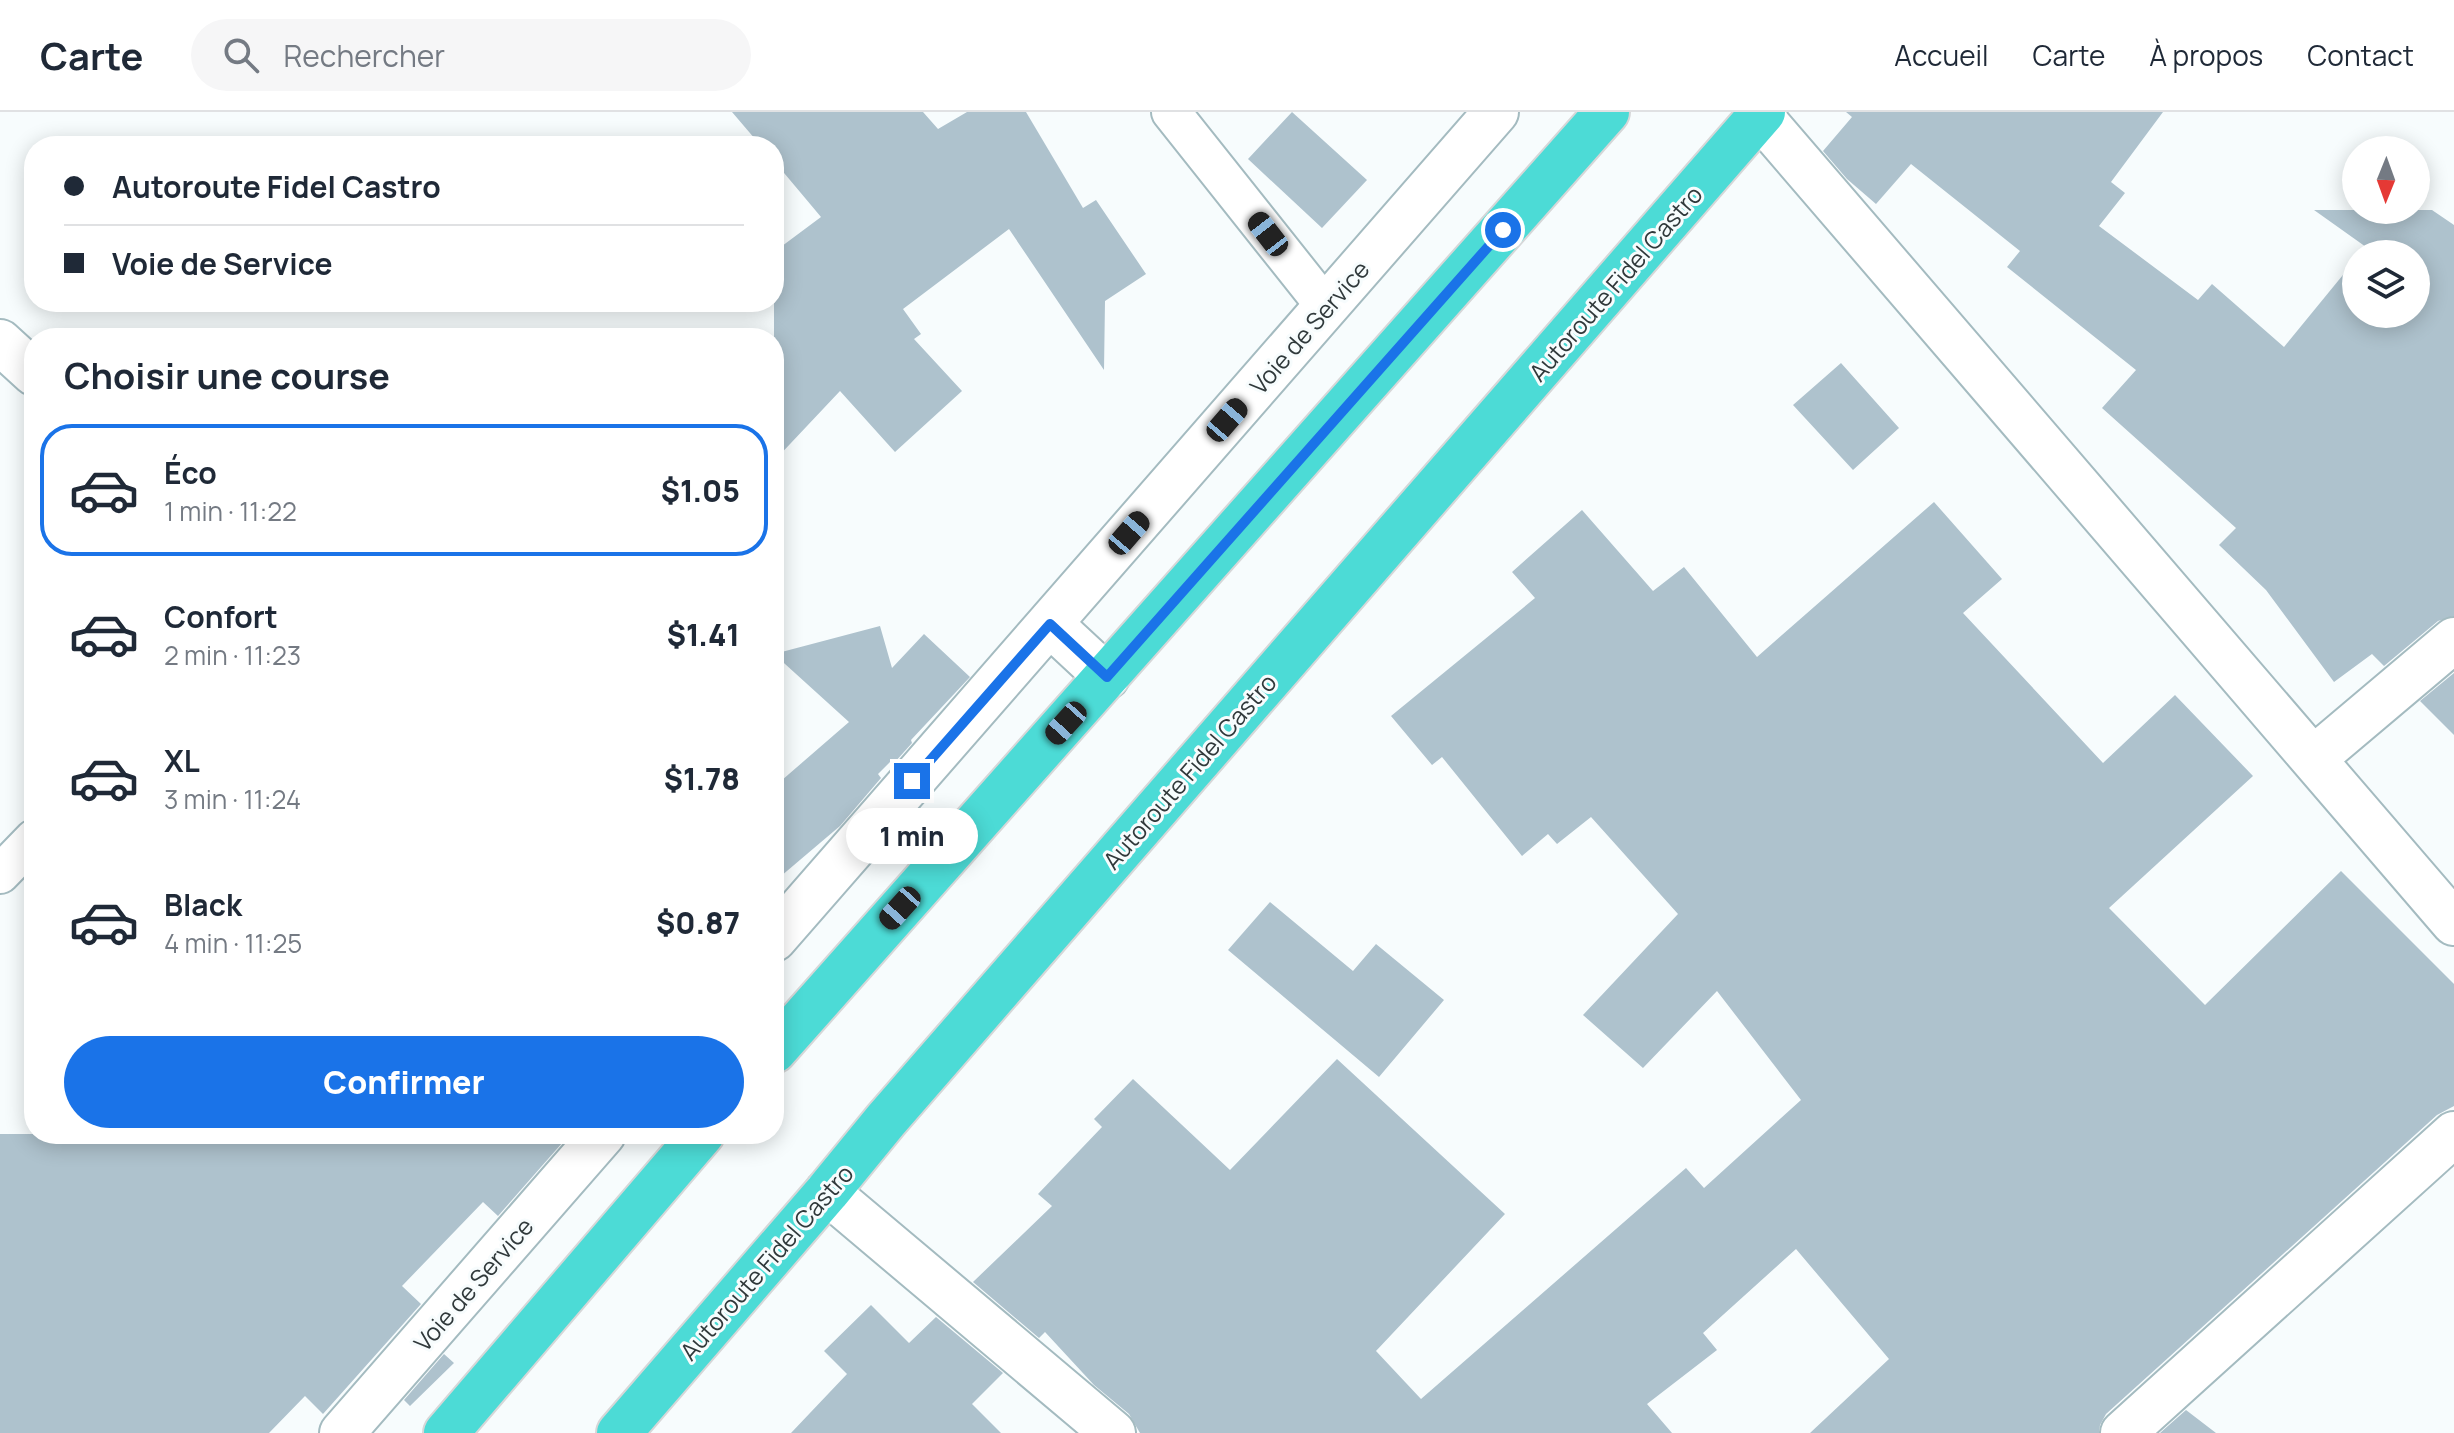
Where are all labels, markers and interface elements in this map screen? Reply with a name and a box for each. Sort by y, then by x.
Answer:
search box [191,19,751,91]
text: Carte [40,29,143,81]
icon: search [219,33,263,77]
text: Rechercher [283,35,445,76]
text: Accueil [1894,36,1989,74]
text: Carte [2033,36,2105,74]
text: À propos [2149,36,2263,74]
text: Contact [2307,36,2414,74]
north arrow [2342,136,2430,224]
map controls [2342,136,2430,328]
text: Autoroute Fidel Castro [112,166,441,207]
street label: Autoroute Fidel Castro [1521,178,1709,388]
car [1244,208,1292,260]
route start [1485,212,1521,248]
button: layers [2342,240,2430,328]
text: Voie de Service [112,243,333,284]
street label: Voie de Service [1242,253,1376,401]
text: Choisir une course [64,351,390,400]
car [1202,394,1252,446]
text: Éco [164,452,217,493]
icon: car [68,454,140,526]
text: $1.05 [661,470,740,511]
text: 1 min · 11:22 [164,493,297,529]
car [1104,507,1154,559]
text: Confort [164,596,278,637]
icon: car [68,598,140,670]
text: $1.41 [667,614,740,655]
text: 2 min · 11:23 [164,637,301,673]
street label: Autoroute Fidel Castro [1095,666,1283,876]
car [1041,697,1091,749]
text: XL [164,740,200,781]
icon: car [68,742,140,814]
text: $1.78 [664,758,740,799]
route end [894,763,930,799]
text: 3 min · 11:24 [164,781,301,817]
callout: 1 min [846,809,978,865]
text: 1 min [879,818,945,854]
car [875,882,925,934]
text: Black [164,884,242,925]
icon: car [68,886,140,958]
text: $0.87 [656,902,740,943]
text: 4 min · 11:25 [164,925,302,961]
button: Confirmer [64,1036,744,1128]
street label: Autoroute Fidel Castro [672,1157,860,1367]
street label: Voie de Service [406,1210,540,1358]

